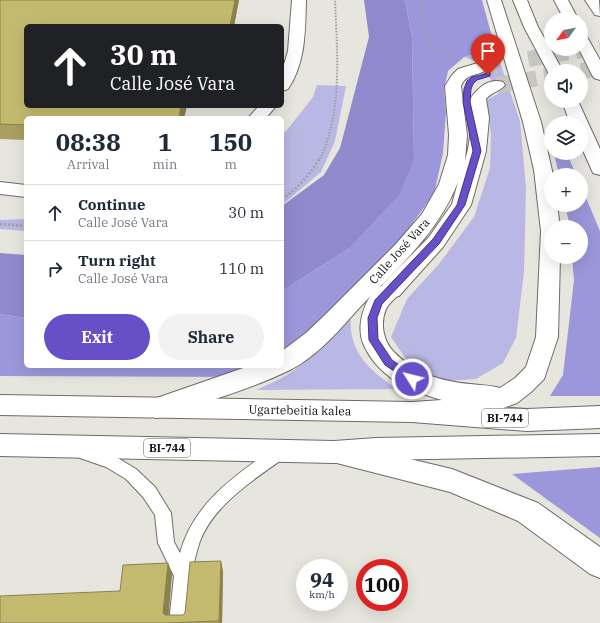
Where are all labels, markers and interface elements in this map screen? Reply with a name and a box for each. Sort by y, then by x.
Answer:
north arrow [544,12,588,56]
map controls [544,12,588,264]
pin [471,34,505,75]
text: 30 m [110,36,177,73]
icon: ahead [44,40,96,92]
icon: arrive [477,40,499,62]
button: sound [544,64,588,108]
text: Calle José Vara [110,72,235,95]
button: layers [544,116,588,160]
text: 08:38 [56,126,121,158]
text: 1 [158,126,172,158]
text: 150 [209,126,252,158]
text: Arrival [67,156,109,173]
text: min [152,156,177,173]
text: m [224,156,237,173]
button: + [544,168,588,212]
text: Continue [78,195,145,214]
icon: ahead [44,202,66,224]
text: 30 m [228,203,264,222]
text: Calle José Vara [78,214,168,231]
street label: Calle José Vara [366,215,433,287]
button: − [544,220,588,264]
text: Turn right [78,251,156,270]
icon: right [44,258,66,280]
text: 110 m [219,259,264,278]
text: Calle José Vara [78,270,168,287]
button: Exit [44,314,150,360]
button: Share [158,314,264,360]
position arrow [391,358,433,400]
street label: Ugartebeitia kalea [248,402,352,418]
road number: BI-744 [482,409,528,427]
road number: BI-744 [144,439,190,457]
speed limit sign: 100 [356,559,408,611]
text: 94 [310,566,334,593]
text: km/h [309,588,335,601]

